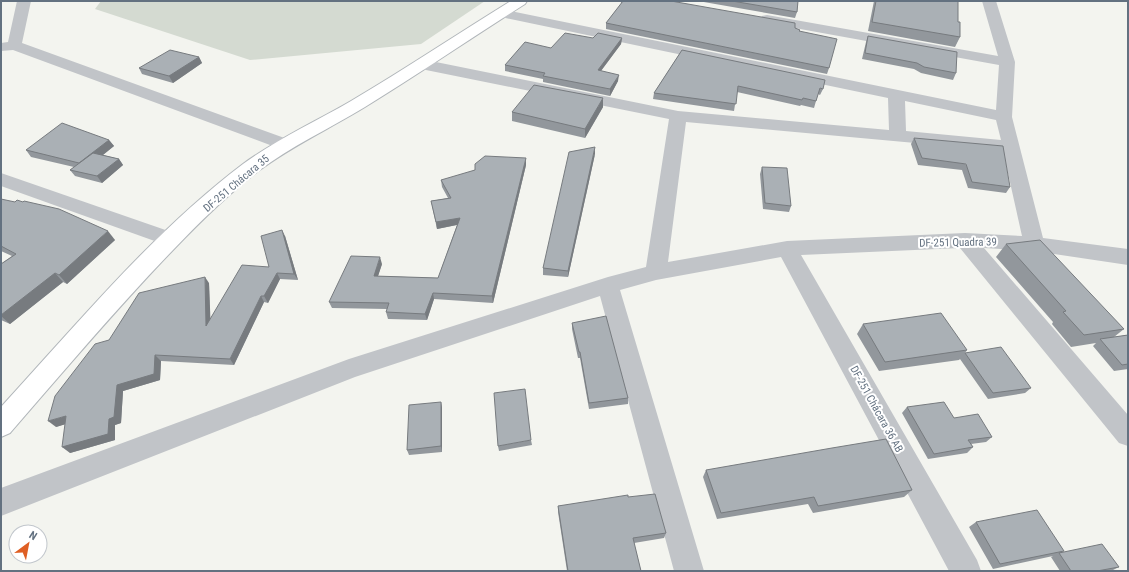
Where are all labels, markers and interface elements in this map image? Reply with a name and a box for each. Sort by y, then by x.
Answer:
street label: DF-251 Chácara 35 [201,152,272,215]
street label: DF-251 Quadra 39 [919,235,997,250]
street label: DF-251 Chácara 36 AB [847,364,906,455]
north arrow [8,524,48,564]
text: N [27,529,40,543]

